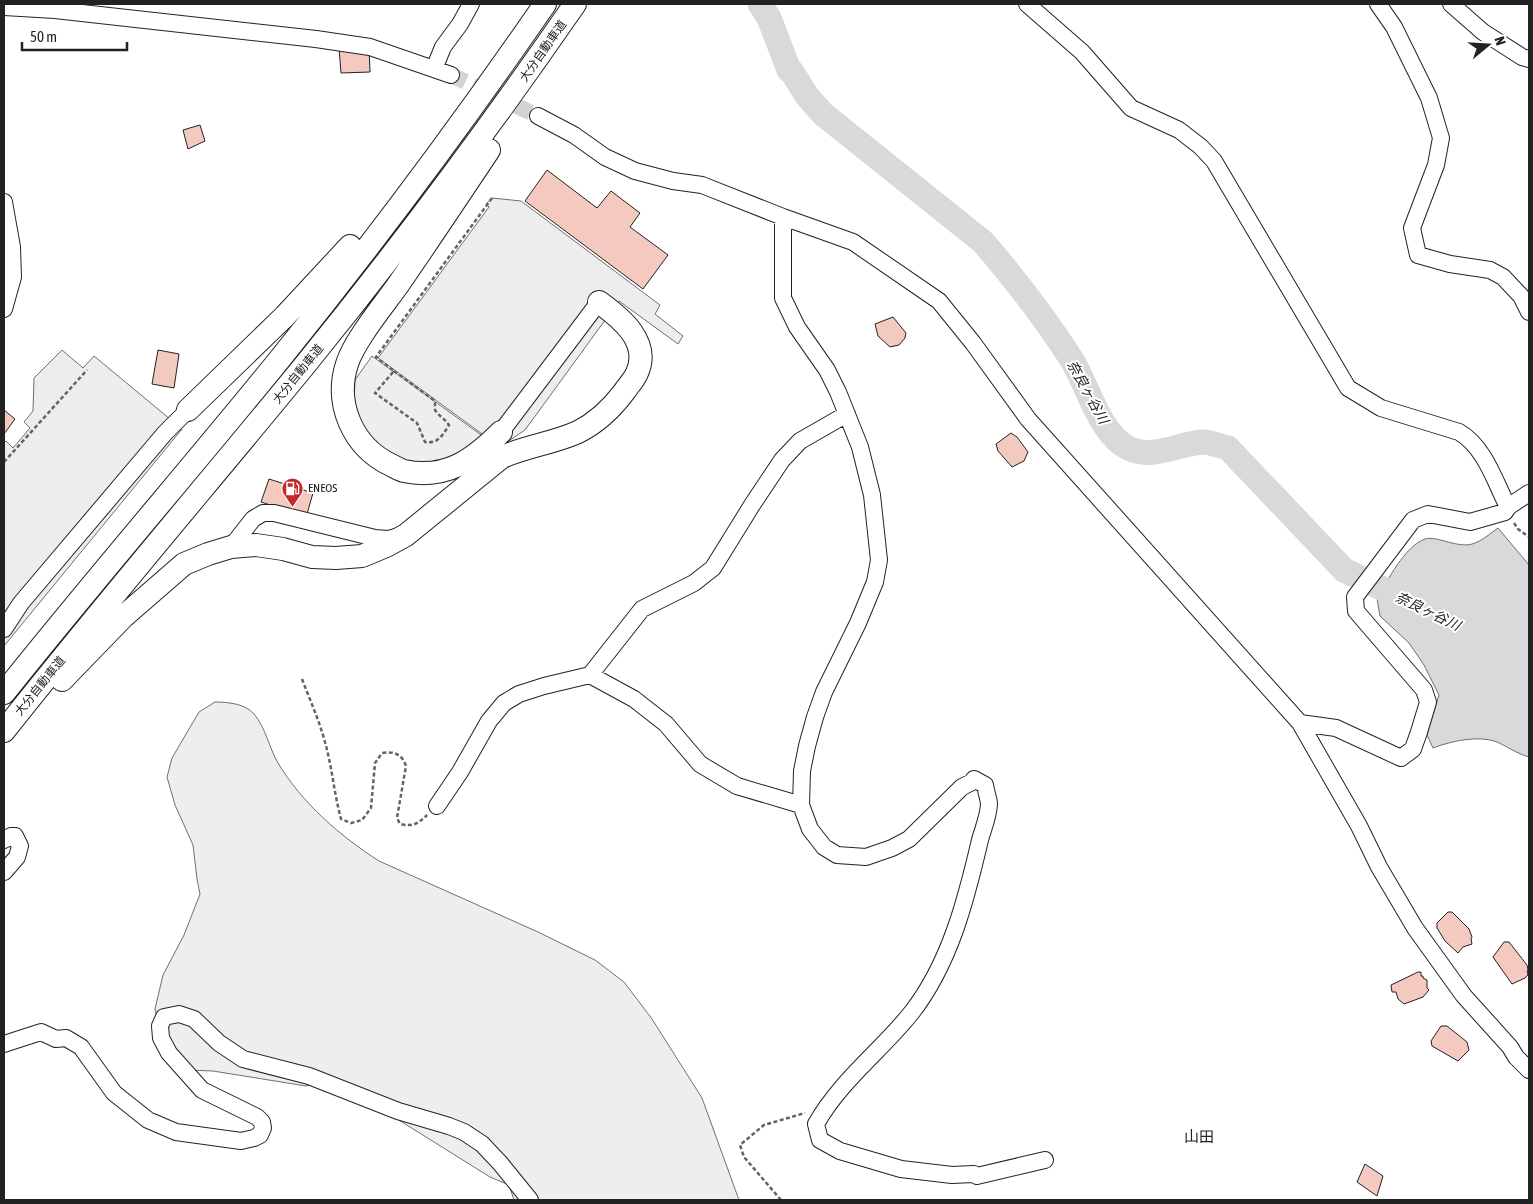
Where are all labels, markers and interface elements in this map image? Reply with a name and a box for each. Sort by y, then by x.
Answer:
street label: 大分自動車道 [517,17,569,85]
scale bar [22,20,128,52]
north arrow [1463,20,1513,70]
text: 50 m [30,28,57,45]
text: N [1491,35,1509,47]
street label: 大分自動車道 [270,342,326,406]
water label: 奈良ヶ谷川 [1064,358,1113,428]
fuel station icon: ENEOS [280,476,304,507]
place label: ENEOS [308,481,337,495]
water label: 奈良ヶ谷川 [1393,588,1465,634]
street label: 大分自動車道 [12,654,68,718]
district label: 山田 [1184,1128,1214,1145]

